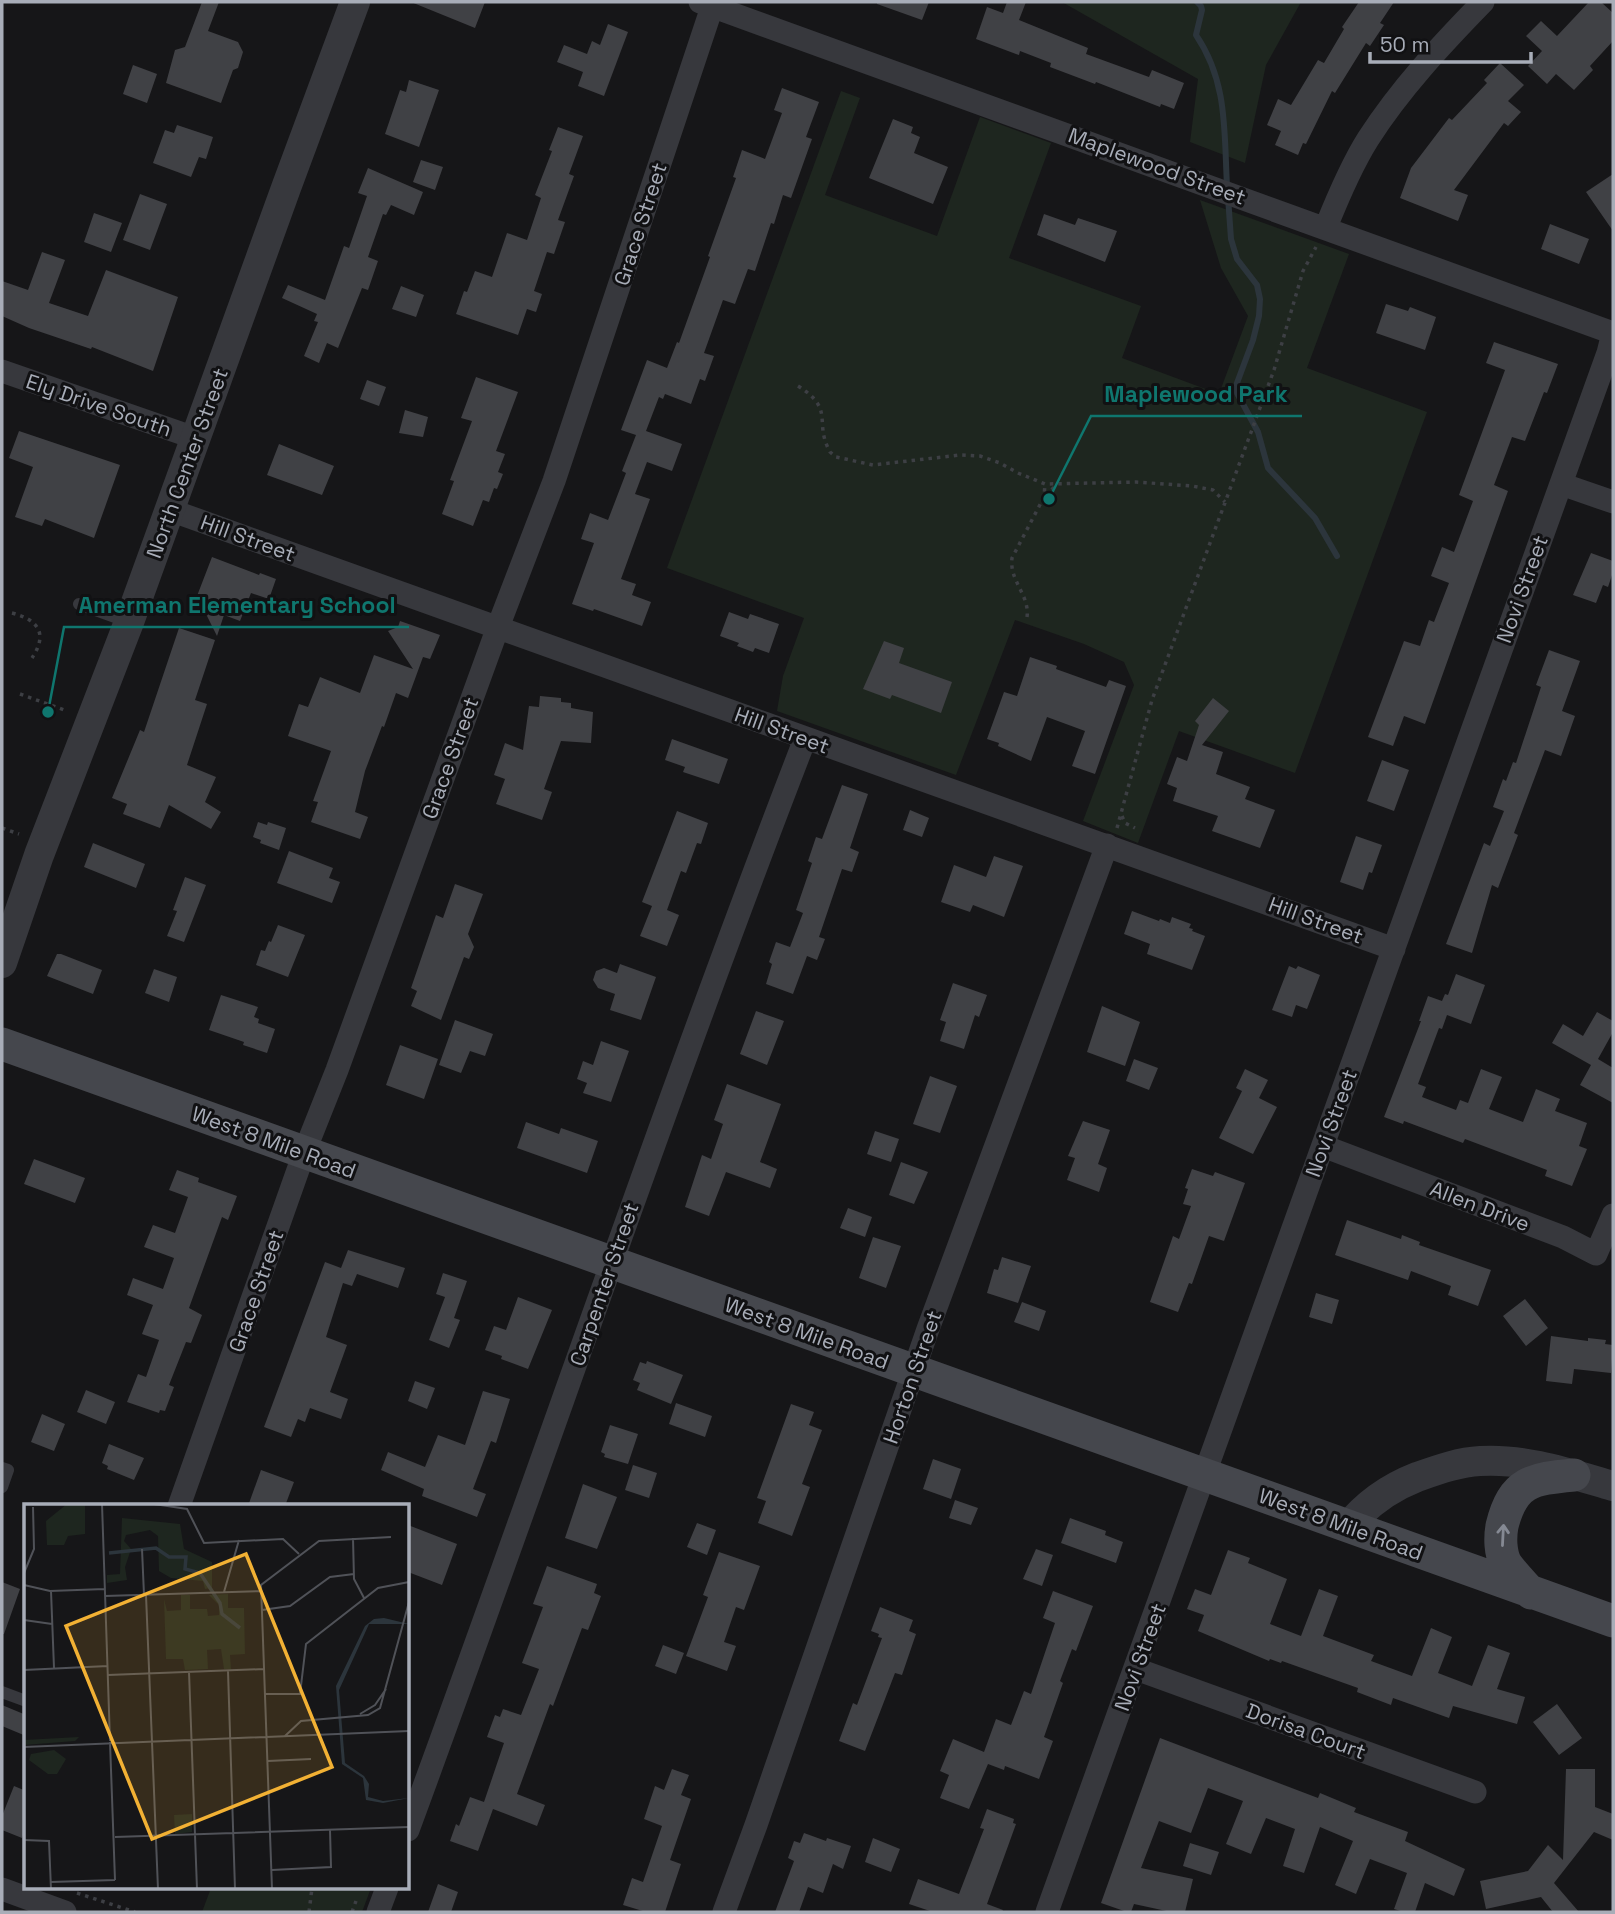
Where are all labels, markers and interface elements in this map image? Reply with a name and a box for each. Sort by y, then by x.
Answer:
scale bar [1370,21,1531,65]
text: 50 m [1380,31,1430,58]
street label: Maplewood Street [1065,121,1249,211]
street label: Grace Street [607,159,673,289]
street label: North Center Street [140,364,234,562]
street label: Ely Drive South [23,367,175,443]
callout: Maplewood Park [1091,372,1302,416]
text: Maplewood Park [1104,379,1288,409]
street label: Hill Street [197,508,299,568]
street label: Novi Street [1490,532,1554,646]
callout: Amerman Elementary School [64,583,409,627]
text: Amerman Elementary School [78,590,396,620]
street label: Grace Street [415,693,485,823]
street label: Hill Street [731,700,833,760]
street label: Hill Street [1265,890,1367,950]
street label: Novi Street [1299,1066,1363,1180]
street label: West 8 Mile Road [188,1100,360,1184]
street label: Allen Drive [1426,1175,1534,1237]
street label: Carpenter Street [563,1199,645,1369]
street label: Grace Street [222,1226,290,1356]
street label: West 8 Mile Road [721,1291,893,1375]
street label: Horton Street [877,1307,947,1447]
street label: West 8 Mile Road [1255,1482,1427,1566]
inset map [24,1504,410,1890]
one-way arrow [1496,1524,1509,1547]
street label: Novi Street [1108,1600,1172,1714]
street label: Dorisa Court [1243,1697,1369,1765]

